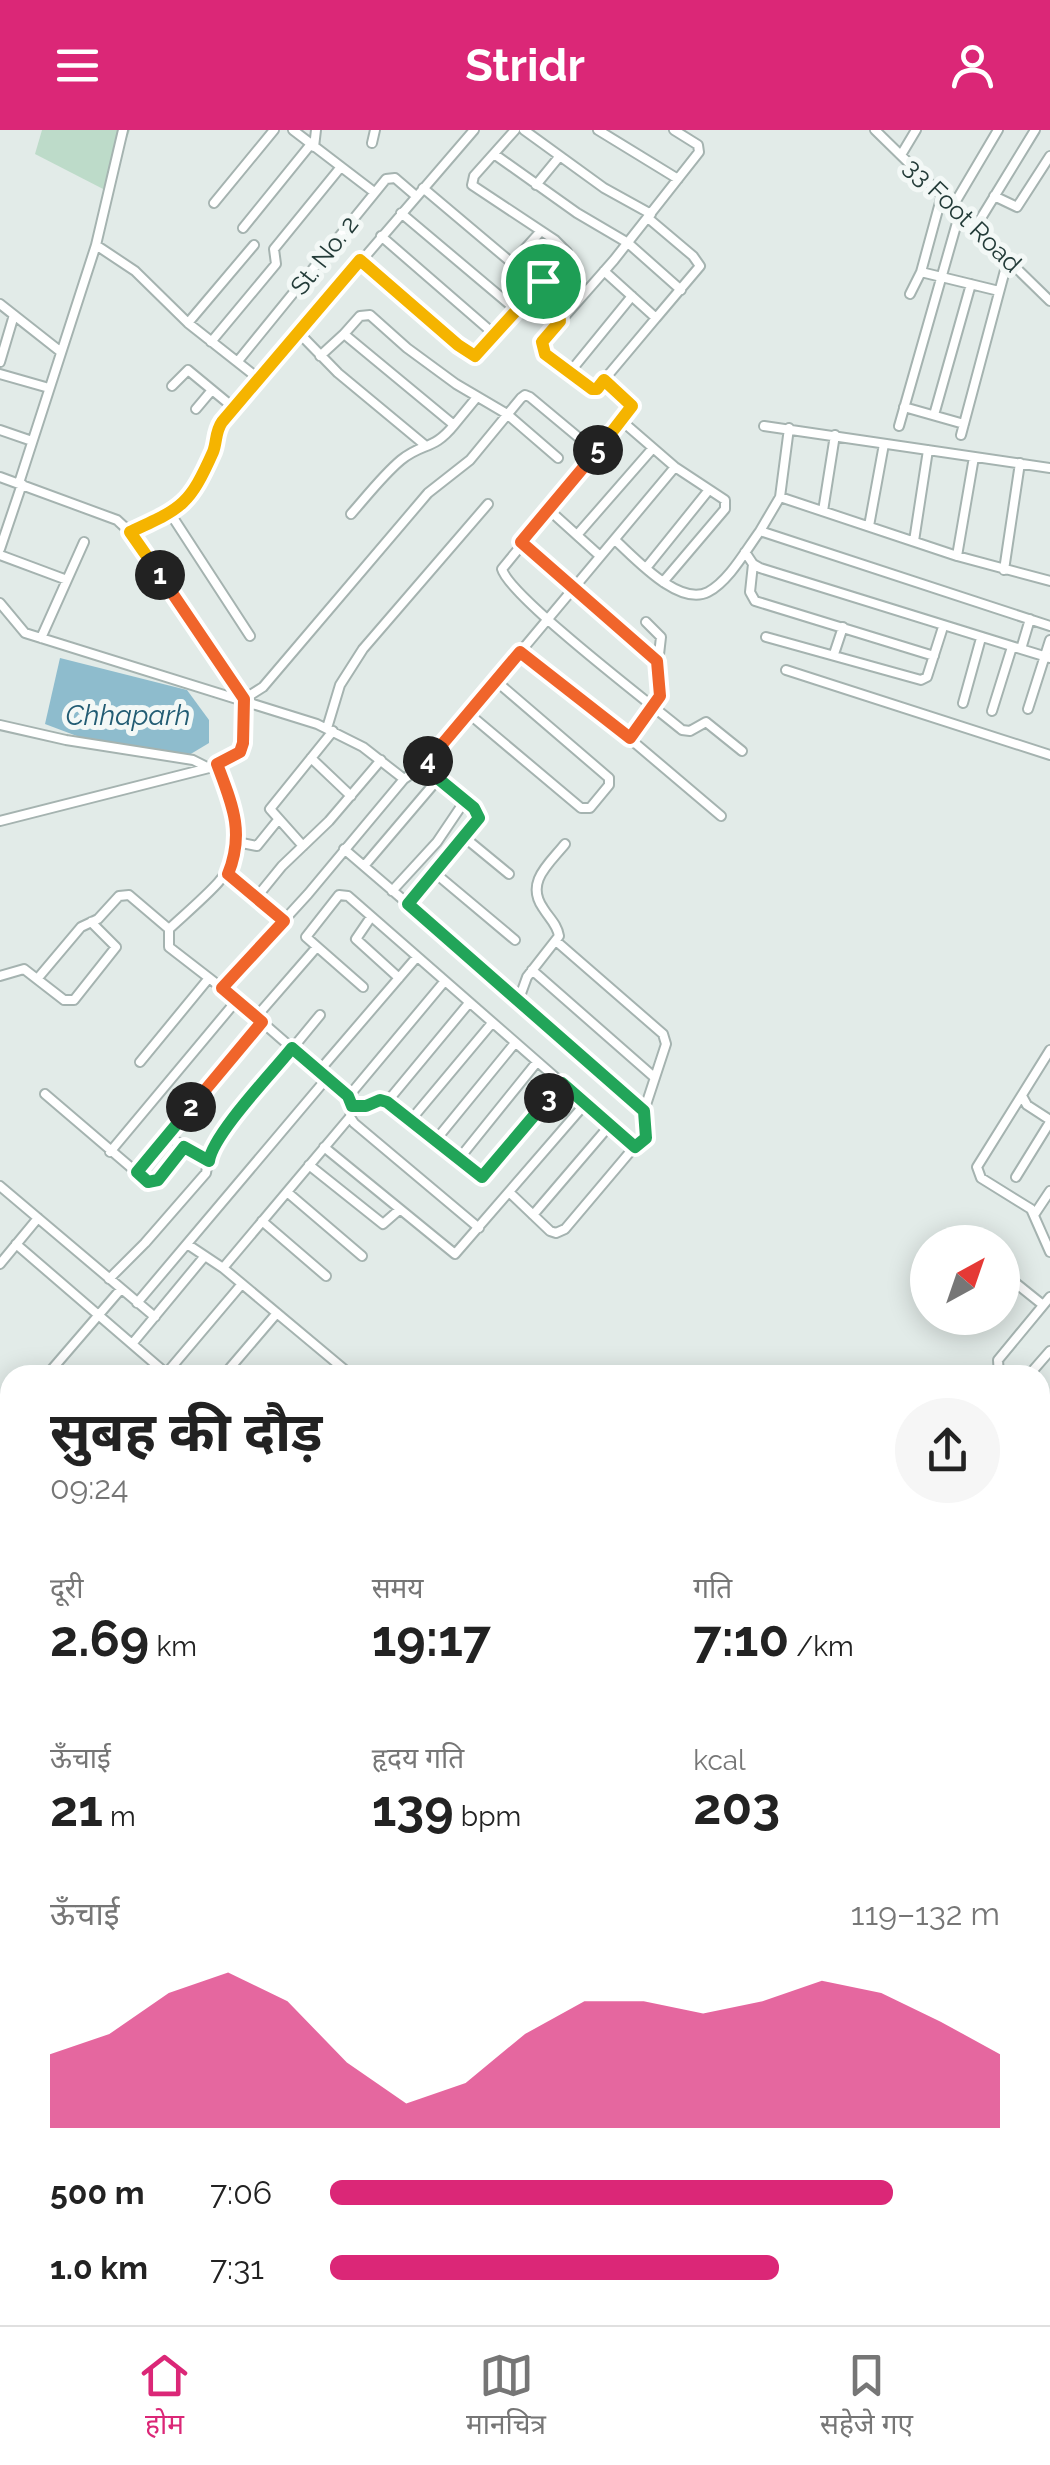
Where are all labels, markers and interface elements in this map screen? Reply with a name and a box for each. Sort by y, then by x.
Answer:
icon: menu [50,38,105,93]
icon: person [945,38,1000,93]
text: Stridr [465,39,585,92]
street label: 33 Foot Road [898,152,1028,278]
street label: St. No. 2 [284,210,364,300]
pin [501,239,586,324]
icon: arrive [516,254,571,309]
pin: 5 [573,425,623,475]
text: 5 [590,433,606,466]
pin: 1 [135,550,185,600]
text: 1 [153,558,167,591]
water label: Chhaparh [65,699,191,732]
pin: 4 [403,736,453,786]
text: 4 [420,744,436,777]
pin: 3 [524,1073,574,1123]
text: 3 [541,1081,557,1114]
pin: 2 [166,1082,216,1132]
text: 2 [183,1090,199,1123]
north arrow [910,1225,1020,1335]
map controls [910,1225,1020,1335]
button: share [895,1398,1000,1503]
text: सुबह की दौड़ [50,1399,322,1464]
text: 09:24 [50,1469,129,1506]
text: दूरी [50,1572,84,1605]
text: समय [372,1572,424,1605]
text: गति [693,1572,732,1605]
text: 2.69 [50,1609,149,1668]
text: 19:17 [372,1609,491,1668]
text: 7:10 [693,1609,789,1668]
text: km [149,1630,197,1663]
text: /km [789,1630,854,1663]
text: ऊँचाई [50,1742,111,1775]
text: हृदय गति [372,1742,464,1775]
text: kcal [693,1744,746,1777]
text: 203 [693,1777,780,1836]
text: 21 [50,1779,103,1838]
text: 139 [372,1779,454,1838]
text: m [103,1800,136,1833]
text: bpm [454,1800,521,1833]
text: ऊँचाई [50,1895,119,1932]
text: 119–132 m [851,1895,1000,1932]
text: 500 m [50,2174,145,2211]
text: 7:06 [210,2174,272,2211]
text: 1.0 km [50,2249,148,2286]
text: 7:31 [210,2249,264,2286]
tab: होम [137,2348,192,2445]
tab: मानचित्र [466,2348,546,2445]
tab: सहेजे गए [820,2348,913,2445]

